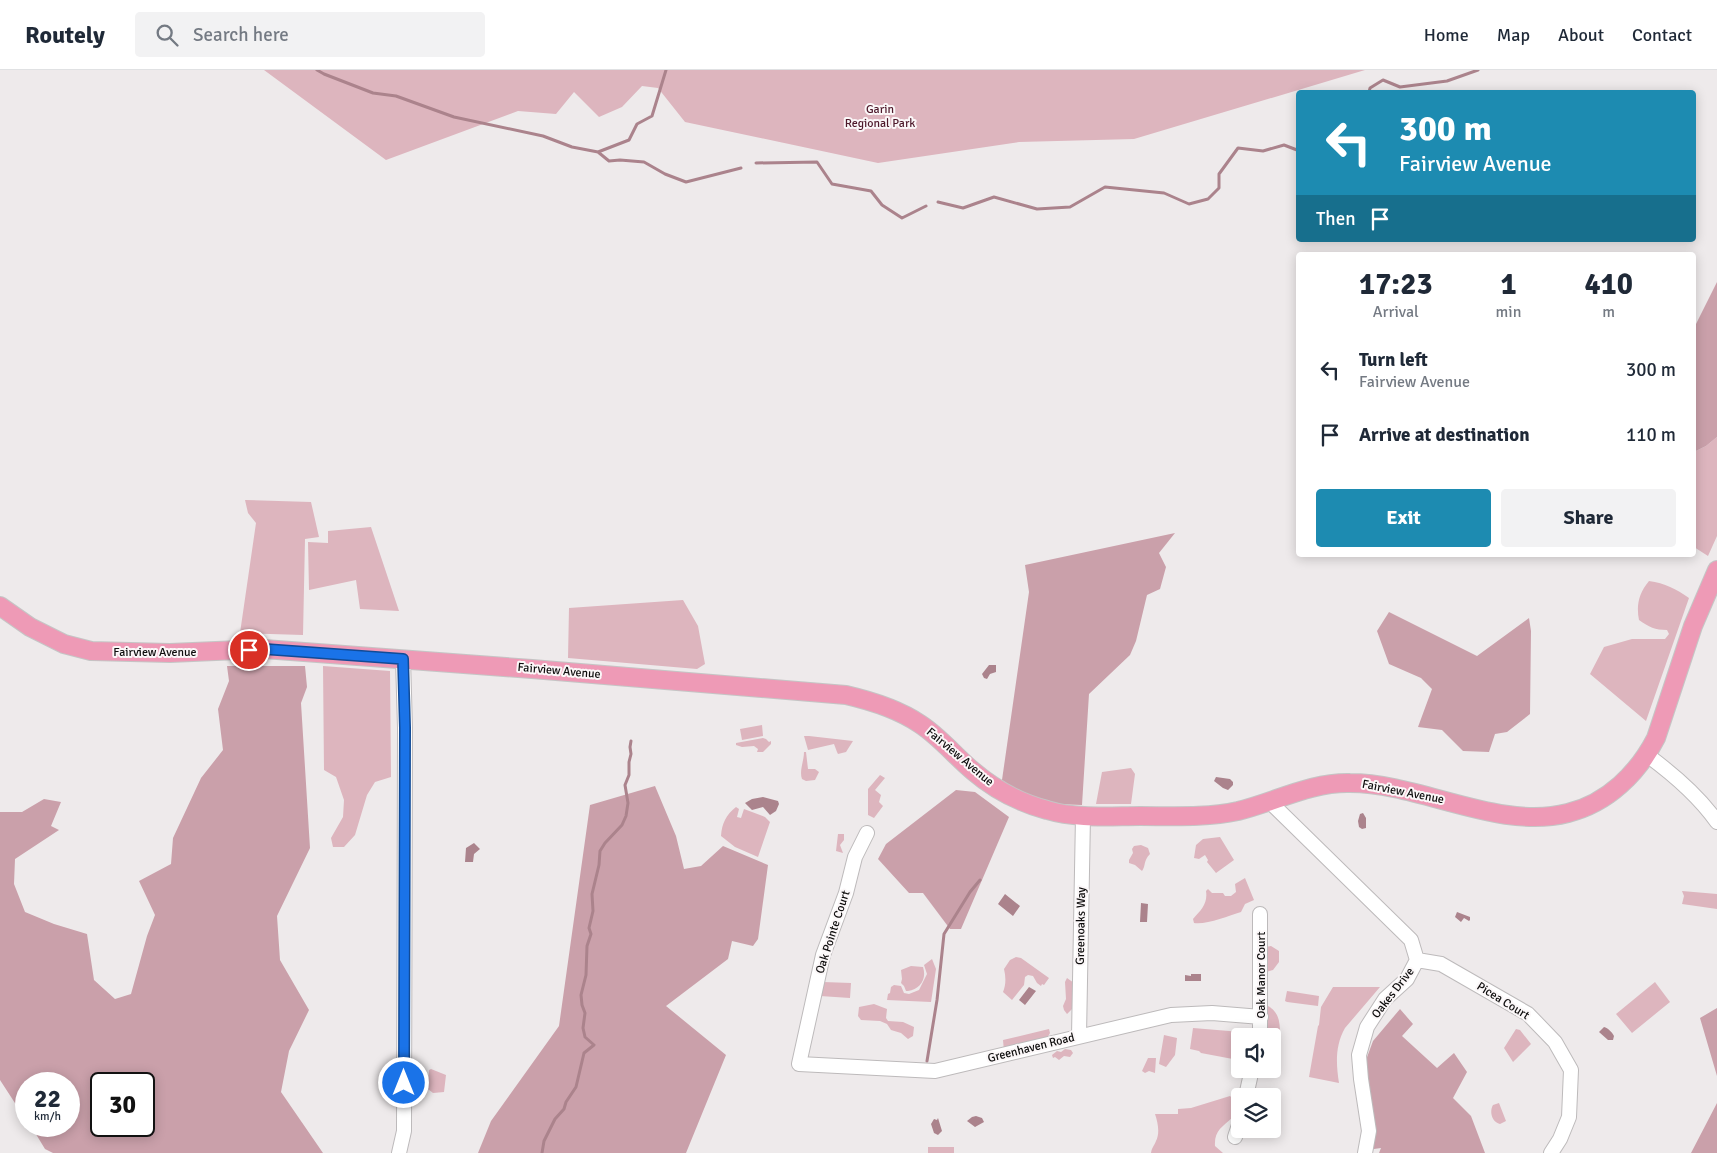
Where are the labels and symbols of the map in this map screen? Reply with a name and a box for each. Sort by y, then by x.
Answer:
park label: Garin Regional Park [845,102,915,131]
pin [228,629,270,671]
street label: Fairview Avenue [113,645,197,660]
street label: Fairview Avenue [517,660,601,682]
street label: Fairview Avenue [923,724,997,790]
street label: Fairview Avenue [1361,777,1445,807]
street label: Greenoaks Way [1073,886,1089,965]
street label: Oak Pointe Court [812,889,854,975]
street label: Oak Manor Court [1254,932,1269,1018]
street label: Oakes Drive [1369,965,1417,1021]
street label: Picea Court [1474,979,1532,1023]
street label: Greenhaven Road [986,1030,1076,1066]
position arrow [377,1056,429,1108]
speed limit sign: 30 [90,1072,155,1137]

